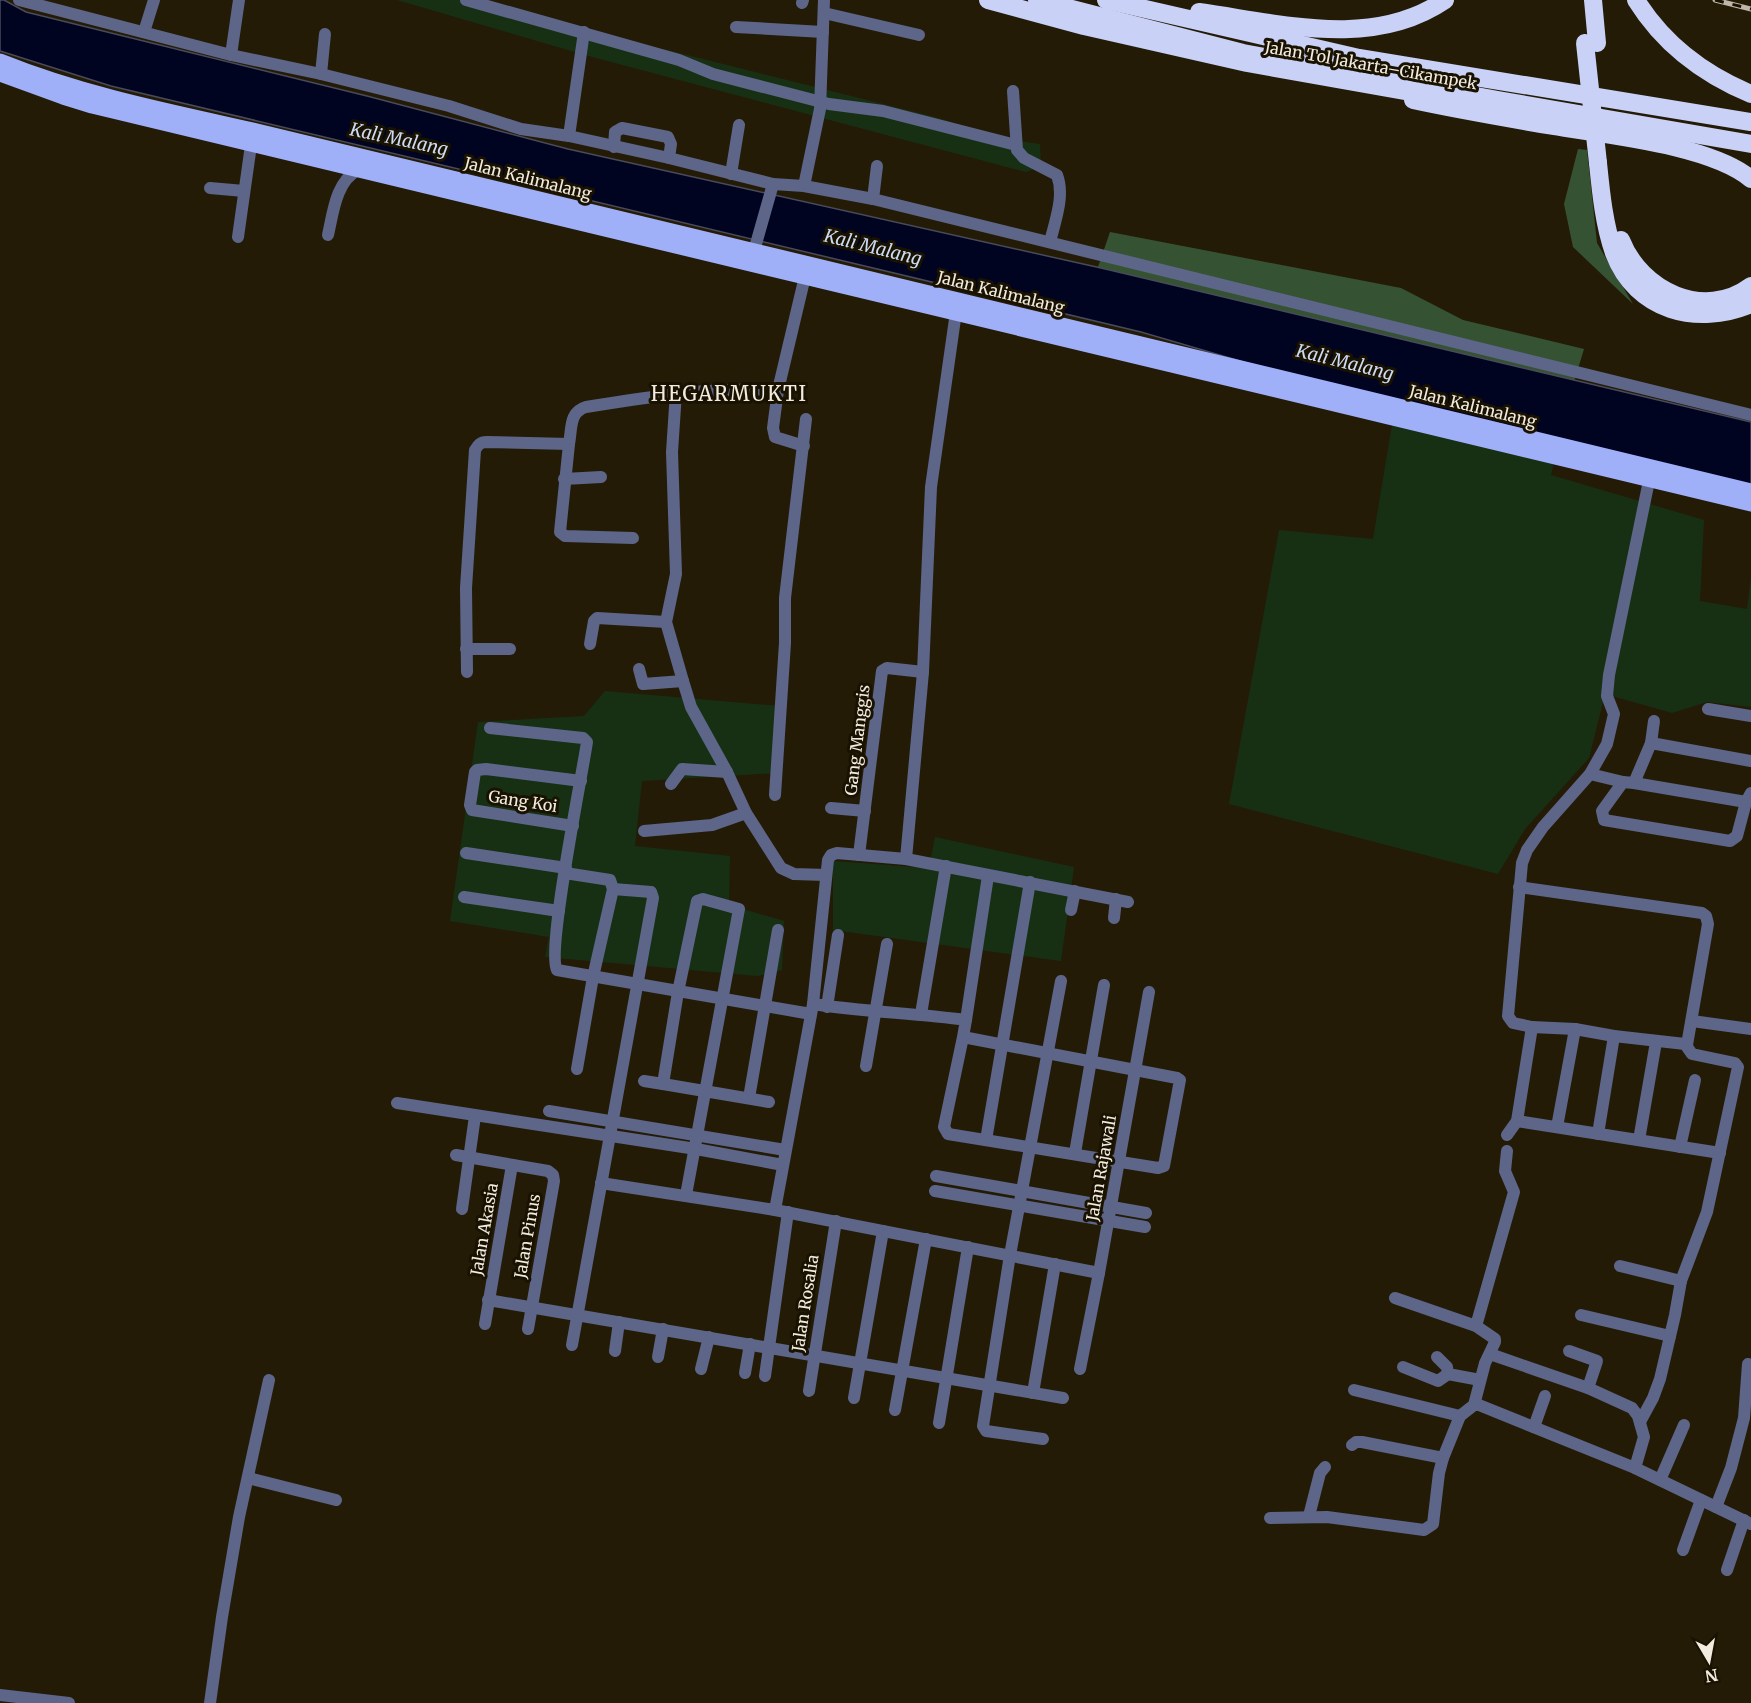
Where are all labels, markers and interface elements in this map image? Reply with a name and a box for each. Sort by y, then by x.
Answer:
street label: Jalan Tol Jakarta–Cikampek [1262,36,1480,94]
water label: Kali Malang [347,117,450,161]
street label: Jalan Kalimalang [461,152,594,204]
water label: Kali Malang [821,224,924,270]
street label: Jalan Kalimalang [934,266,1067,318]
water label: Kali Malang [1293,339,1396,385]
street label: Jalan Kalimalang [1406,380,1539,432]
district label: HEGARMUKTI [651,381,807,406]
street label: Gang Manggis [840,683,874,797]
street label: Gang Koi [487,786,559,816]
street label: Jalan Rajawali [1082,1113,1120,1224]
street label: Jalan Akasia [466,1181,502,1278]
street label: Jalan Pinus [510,1192,544,1281]
street label: Jalan Rosalia [787,1253,823,1354]
north arrow [1679,1631,1739,1691]
text: N [1703,1665,1720,1687]

